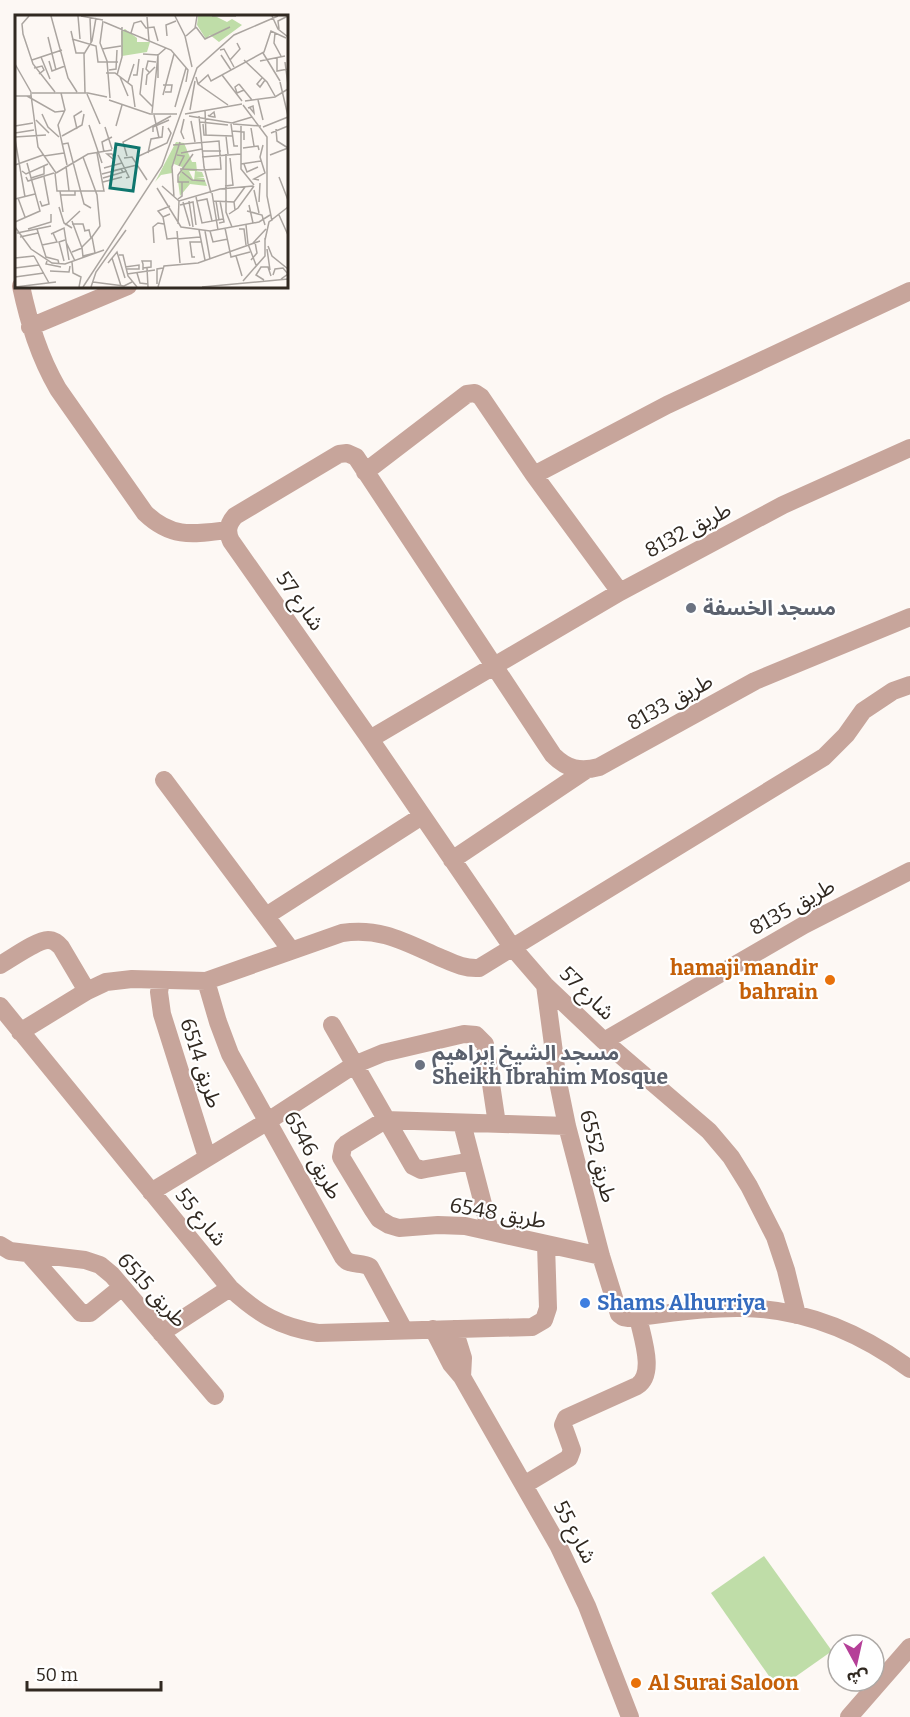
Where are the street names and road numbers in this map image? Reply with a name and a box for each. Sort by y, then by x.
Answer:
street label: طريق 8132 [640,496,736,564]
street label: شارع 57 [269,566,330,637]
street label: طريق 8133 [623,668,717,736]
street label: طريق 8135 [745,873,839,941]
street label: شارع 57 [553,961,620,1027]
street label: طريق 6514 [174,1015,228,1111]
street label: طريق 6546 [278,1106,348,1204]
street label: طريق 6552 [574,1107,622,1205]
street label: شارع 55 [168,1183,232,1253]
street label: طريق 6548 [448,1192,548,1234]
street label: طريق 6515 [112,1247,192,1333]
street label: شارع 55 [546,1496,602,1569]

